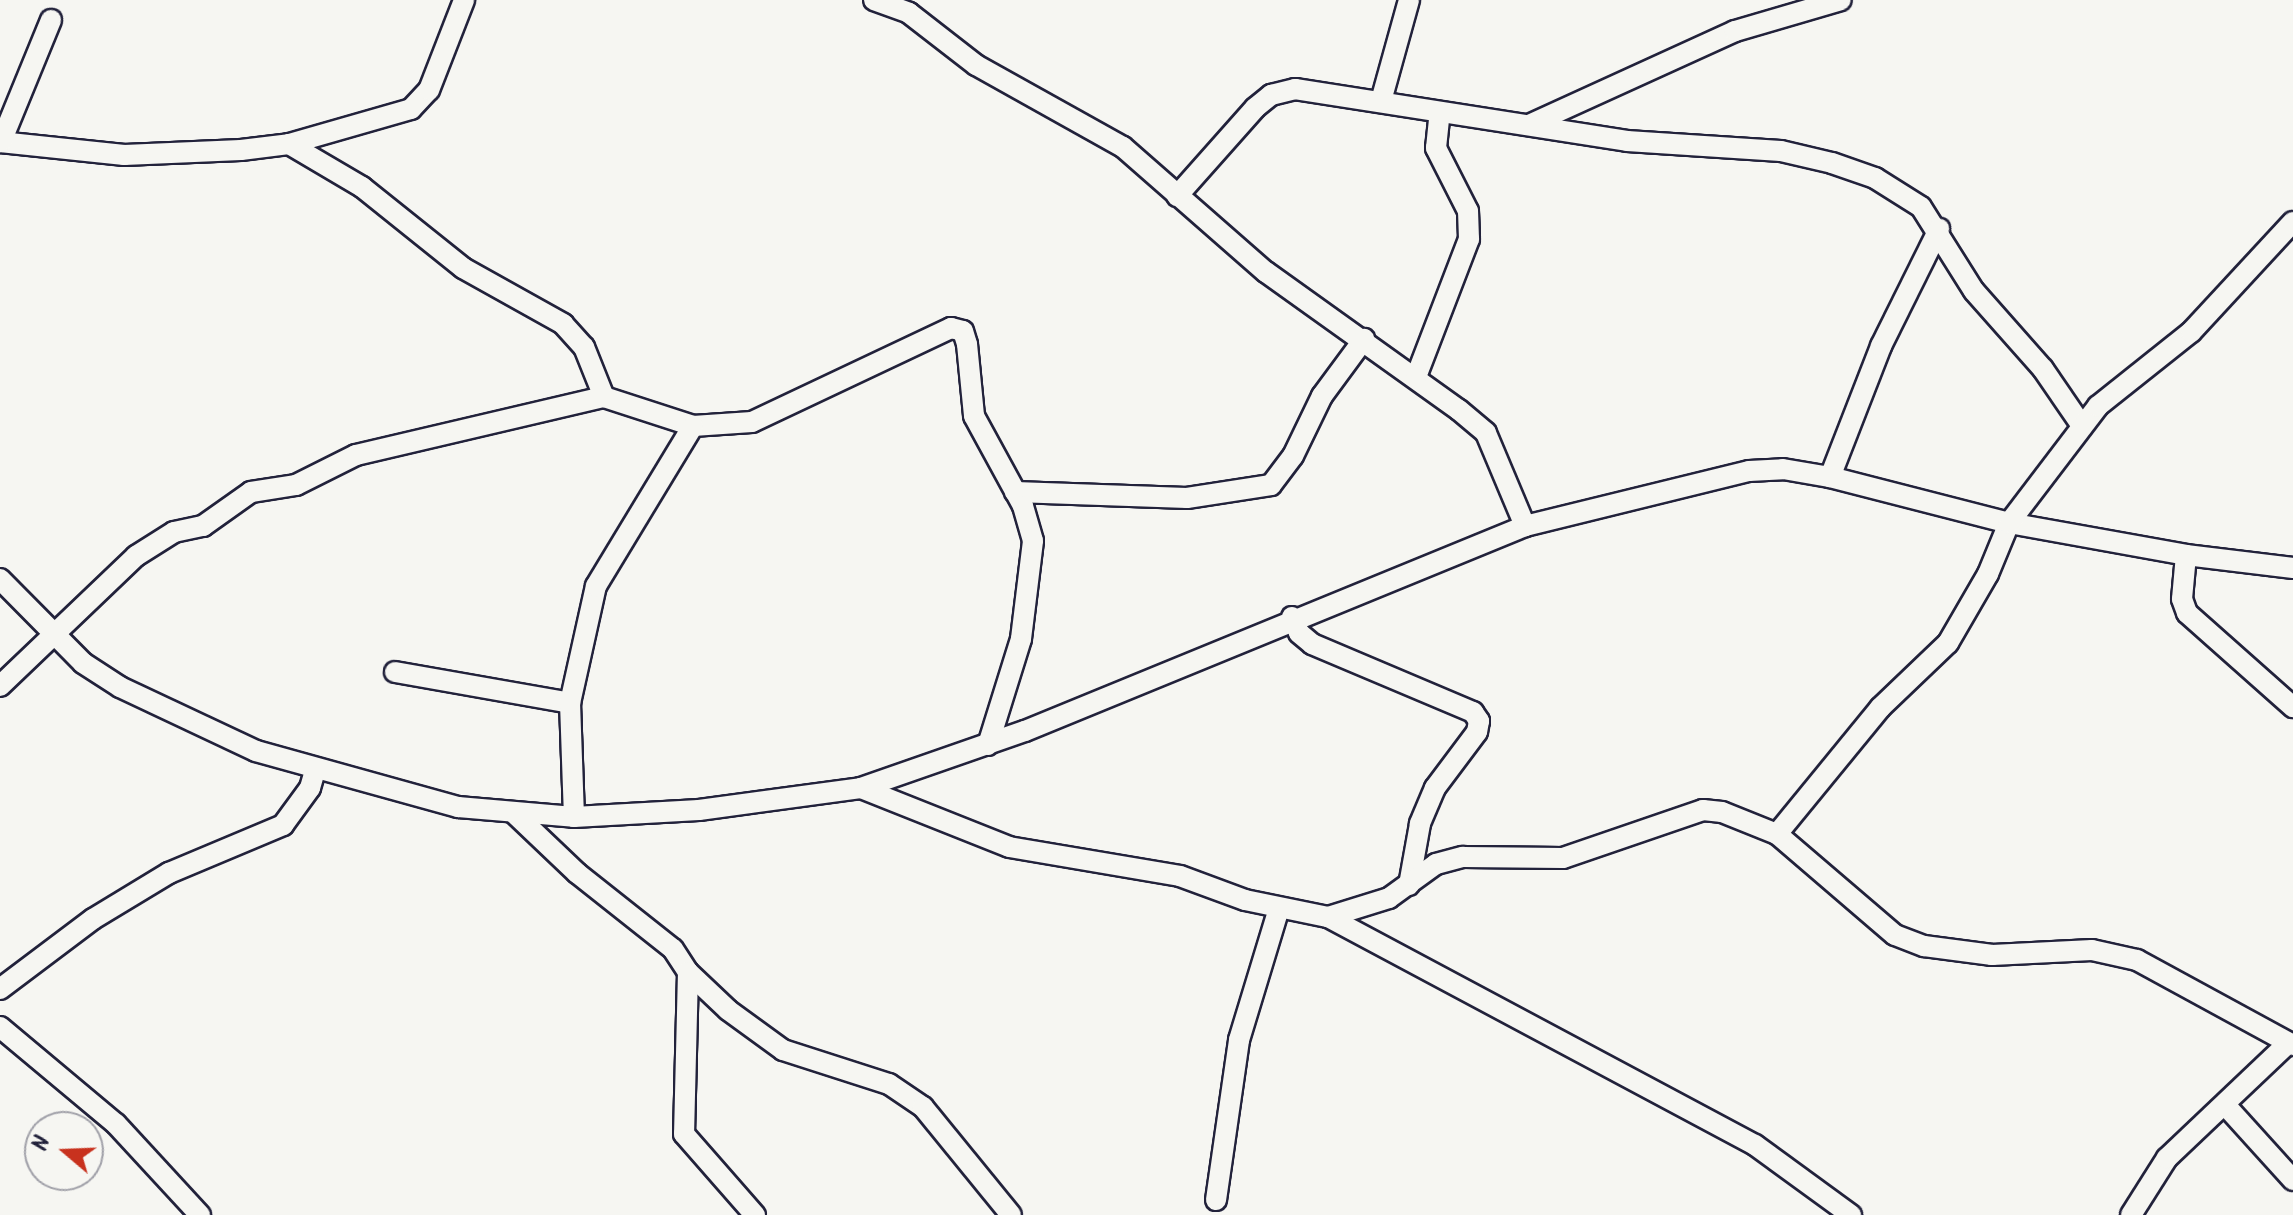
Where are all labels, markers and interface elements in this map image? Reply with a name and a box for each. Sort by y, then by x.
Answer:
north arrow [24,1111,104,1191]
text: N [24,1131,62,1156]

